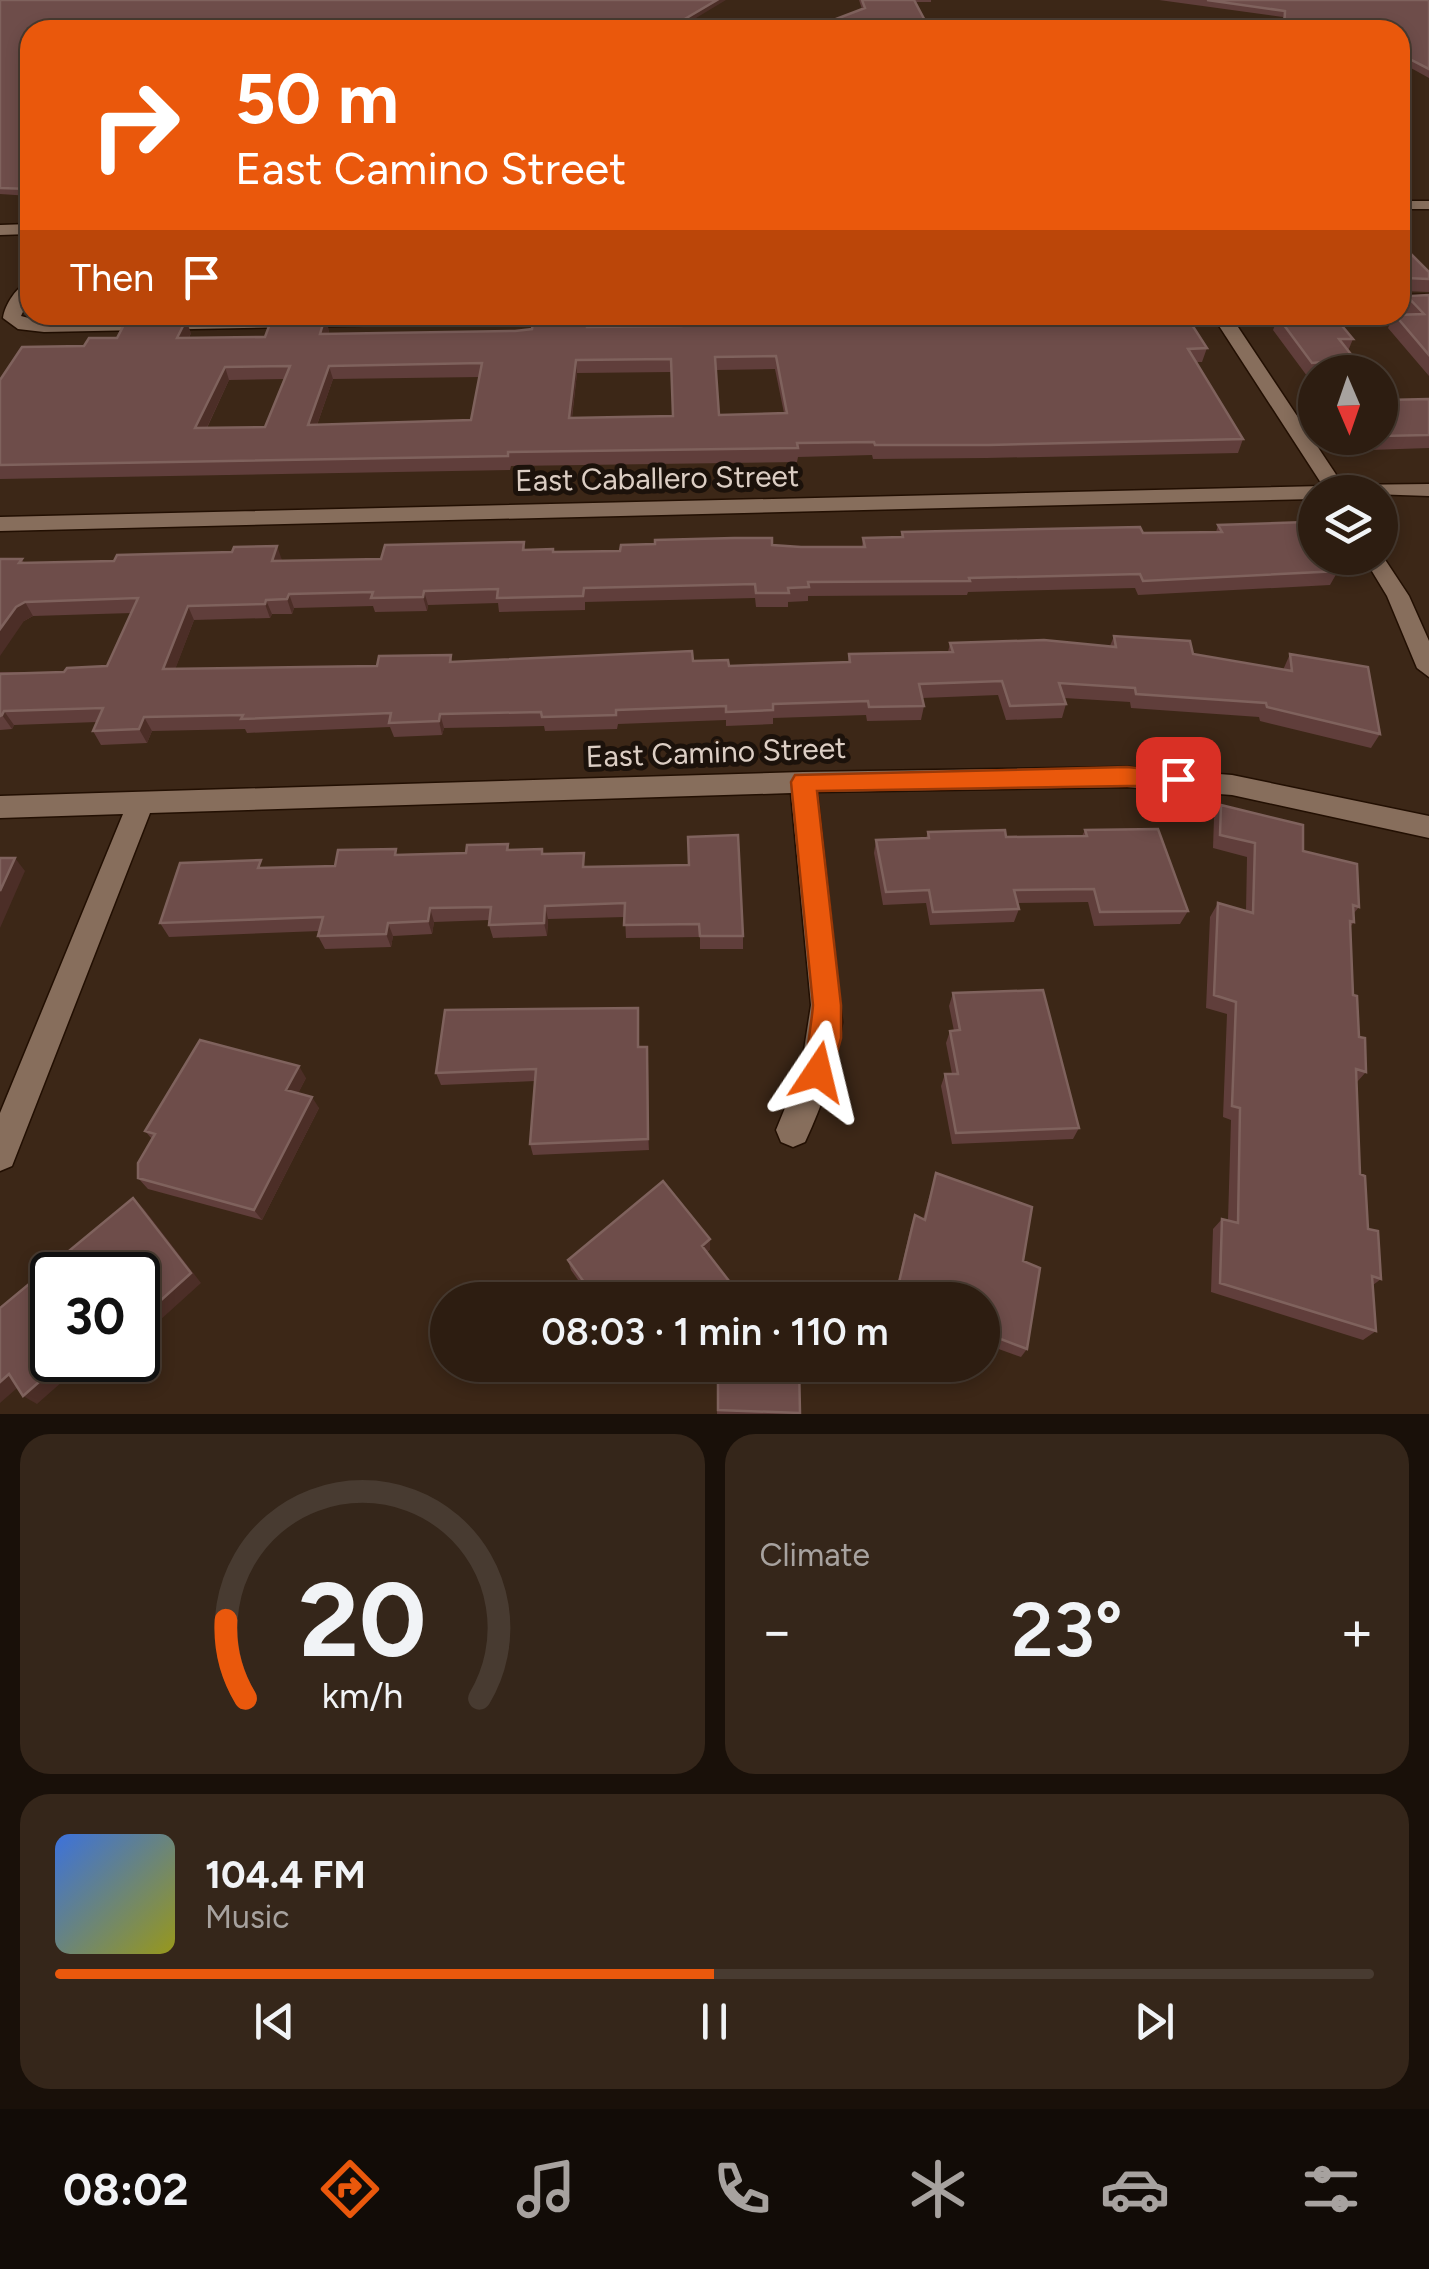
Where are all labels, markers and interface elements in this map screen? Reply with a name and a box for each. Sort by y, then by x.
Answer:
text: 50 m [235,56,399,141]
icon: right [70,60,200,190]
text: East Camino Street [235,141,626,195]
icon: arrive [174,250,229,305]
text: Then [70,255,154,301]
north arrow [1298,355,1398,455]
map controls [1298,355,1398,575]
street label: East Caballero Street [515,457,799,499]
button: layers [1298,475,1398,575]
street label: East Camino Street [585,729,847,775]
pin [1136,737,1221,822]
icon: arrive [1151,752,1206,807]
position arrow [766,1020,870,1124]
speed limit sign: 30 [30,1252,160,1382]
text: 08:03 · 1 min · 110 m [541,1309,889,1355]
text: Climate [760,1536,870,1574]
text: 20 [298,1557,426,1682]
text: 23° [1011,1585,1123,1675]
text: − [760,1598,794,1664]
text: + [1340,1598,1374,1664]
text: km/h [321,1674,403,1717]
text: 104.4 FM [205,1852,366,1898]
text: Music [205,1898,290,1936]
icon: previous [247,1994,302,2049]
icon: pause [687,1994,742,2049]
icon: next [1127,1994,1182,2049]
icon: directions [315,2154,385,2224]
icon: music [511,2154,581,2224]
icon: phone [707,2154,777,2224]
icon: climate [903,2154,973,2224]
icon: car [1100,2154,1170,2224]
icon: filters [1296,2154,1366,2224]
text: 08:02 [63,2162,189,2216]

